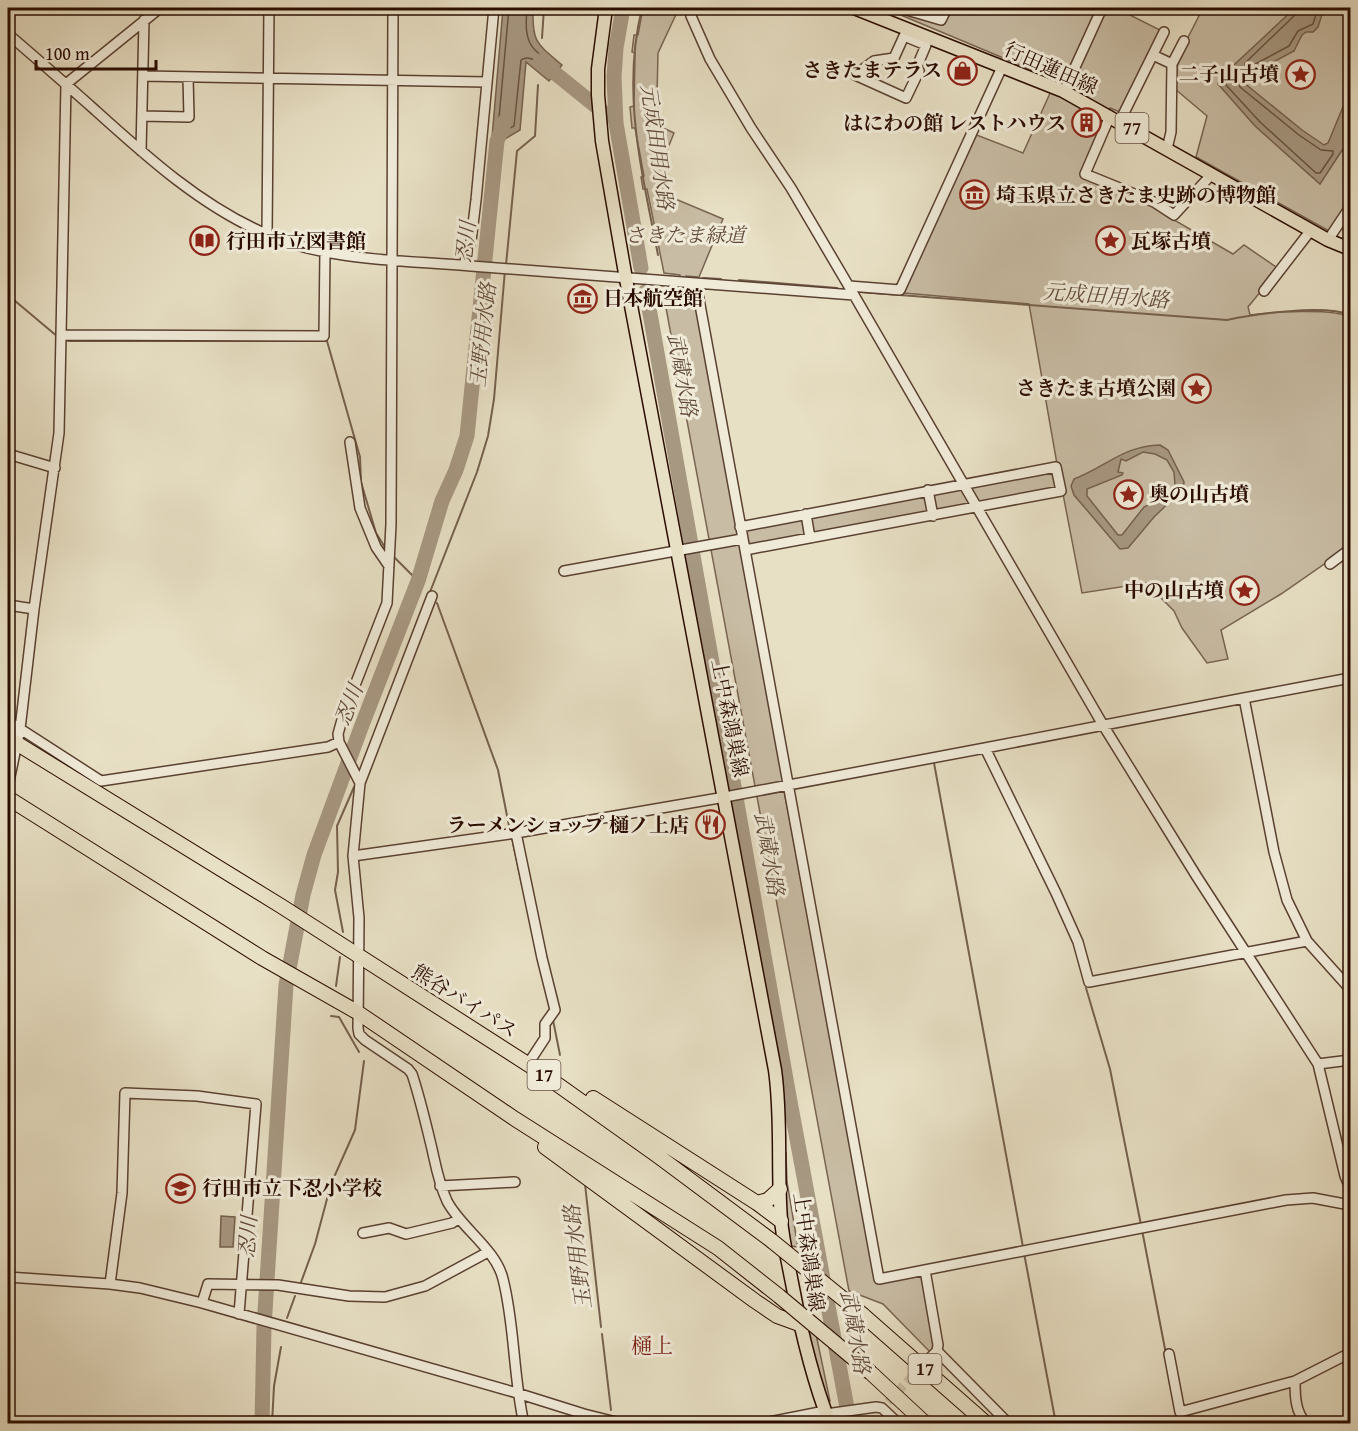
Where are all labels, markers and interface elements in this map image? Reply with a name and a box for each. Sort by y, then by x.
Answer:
scale bar [36,33,156,71]
street label: 行田蓮田線 [1000,34,1103,101]
text: 100 m [45,40,90,67]
shop icon: さきたまテラス [947,54,979,86]
place label: さきたまテラス [803,55,942,84]
place icon: 二子山古墳 [1284,58,1316,90]
place label: 二子山古墳 [1179,59,1279,88]
water label: 元成田用水路 [633,82,682,213]
building icon: はにわの館 レストハウス [1071,107,1103,139]
place label: はにわの館 レストハウス [843,108,1066,137]
road number: 77 [1116,113,1148,143]
museum icon: 埼玉県立さきたま史跡の博物館 [959,179,991,211]
place label: 埼玉県立さきたま史跡の博物館 [996,180,1276,209]
water label: 忍川 [448,217,483,264]
park label: さきたま緑道 [625,220,748,249]
library icon: 行田市立図書館 [189,225,221,257]
place icon: 瓦塚古墳 [1094,225,1126,257]
place label: 行田市立図書館 [226,226,366,255]
place label: 瓦塚古墳 [1131,226,1211,255]
water label: 元成田用水路 [1042,276,1172,315]
water label: 玉野用水路 [462,279,504,389]
museum icon: 日本航空館 [566,282,598,314]
place label: 日本航空館 [603,283,703,312]
water label: 武蔵水路 [660,331,705,421]
place icon: さきたま古墳公園 [1181,372,1213,404]
place label: さきたま古墳公園 [1016,373,1176,402]
place icon: 奥の山古墳 [1112,478,1144,510]
place label: 奥の山古墳 [1149,479,1249,508]
place icon: 中の山古墳 [1229,574,1261,606]
place label: 中の山古墳 [1124,575,1224,604]
street label: 上中森鴻巣線 [705,656,756,780]
water label: 忍川 [327,678,371,730]
restaurant icon: ラーメンショップ 樋ノ上店 [694,809,726,841]
place label: ラーメンショップ 樋ノ上店 [446,810,689,839]
water label: 武蔵水路 [747,810,792,900]
street label: 熊谷バイパス [407,957,524,1045]
road number: 17 [528,1060,560,1090]
school or university icon: 行田市立下忍小学校 [165,1172,197,1204]
place label: 行田市立下忍小学校 [202,1173,382,1202]
street label: 上中森鴻巣線 [787,1190,832,1313]
water label: 玉野用水路 [555,1201,599,1311]
water label: 忍川 [231,1213,265,1259]
water label: 武蔵水路 [833,1288,878,1378]
district label: 樋上 [631,1330,673,1361]
road number: 17 [908,1354,942,1384]

